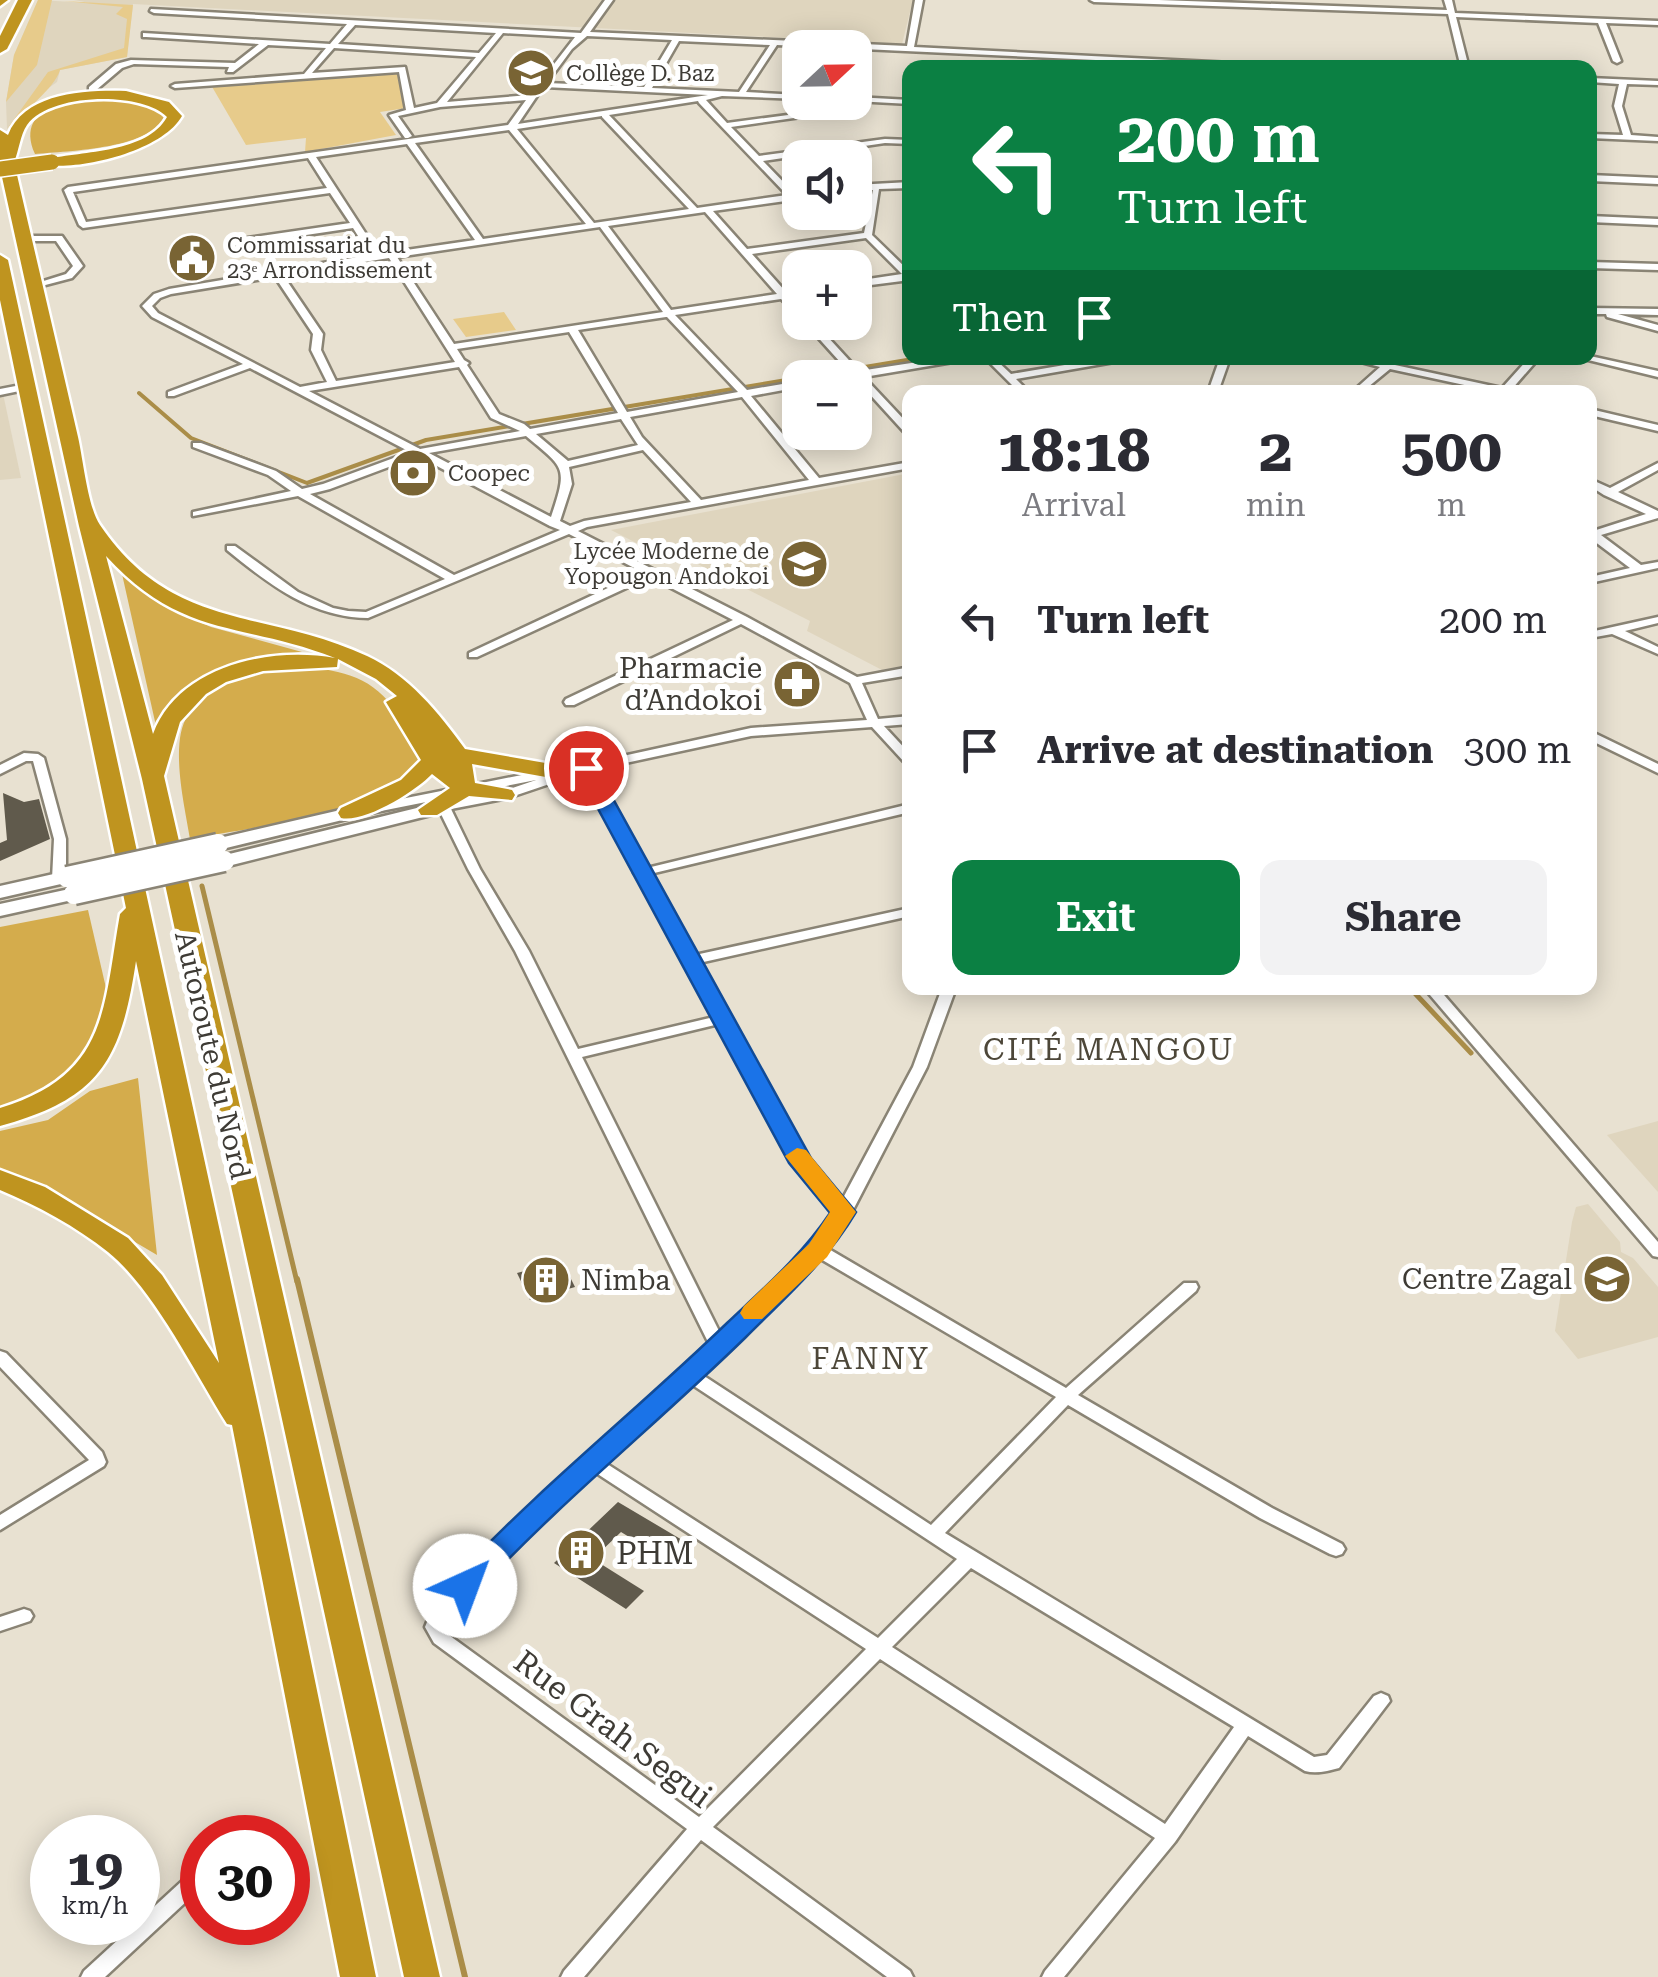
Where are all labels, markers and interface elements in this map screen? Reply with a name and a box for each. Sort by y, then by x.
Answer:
north arrow [782,30,872,120]
map controls [782,30,872,450]
school or university icon: Collège D. Baz [505,47,557,99]
place label: Collège D. Baz [566,61,714,86]
text: 200 m [1117,97,1320,179]
icon: left [952,100,1082,230]
button: sound [782,140,872,230]
text: Turn left [1117,181,1307,234]
public building icon: Commissariat du 23ᵉ Arrondissement [166,232,218,284]
place label: Commissariat du 23ᵉ Arrondissement [227,233,432,283]
button: + [782,250,872,340]
icon: arrive [1067,290,1122,345]
text: Then [952,296,1047,340]
button: − [782,360,872,450]
text: 18:18 [997,415,1150,486]
text: 2 [1259,415,1292,486]
text: 500 [1401,415,1502,486]
bank icon: Coopec [387,447,439,499]
place label: Coopec [448,461,530,486]
text: Arrival [1022,486,1126,524]
text: min [1246,486,1306,524]
text: m [1437,486,1466,524]
school or university icon: Lycée Moderne de Yopougon Andokoi [778,538,830,590]
place label: Lycée Moderne de Yopougon Andokoi [564,539,769,589]
icon: left [952,593,1007,648]
text: Turn left [1037,598,1209,642]
text: 200 m [1439,598,1547,642]
place label: Pharmacie d’Andokoi [619,652,762,717]
pharmacy icon: Pharmacie d’Andokoi [771,658,823,710]
icon: arrive [952,723,1007,778]
pin [544,726,629,811]
text: Arrive at destination [1037,728,1433,772]
text: 300 m [1463,728,1572,772]
icon: arrive [559,741,614,796]
button: Exit [952,860,1240,975]
button: Share [1260,860,1547,975]
street label: Autoroute du Nord [168,928,257,1182]
district label: CITÉ MANGOU [983,1031,1235,1067]
school or university icon: Centre Zagal [1581,1253,1633,1305]
building icon: Nimba [520,1254,572,1306]
place label: Centre Zagal [1402,1263,1572,1296]
place label: Nimba [581,1264,670,1297]
district label: FANNY [812,1341,930,1376]
building icon: PHM [555,1527,607,1579]
position arrow [413,1534,517,1638]
place label: PHM [616,1534,694,1572]
street label: Rue Grah Segui [507,1642,719,1816]
speed limit sign: 30 [180,1815,310,1945]
text: 19 [67,1839,123,1897]
text: km/h [62,1891,128,1920]

